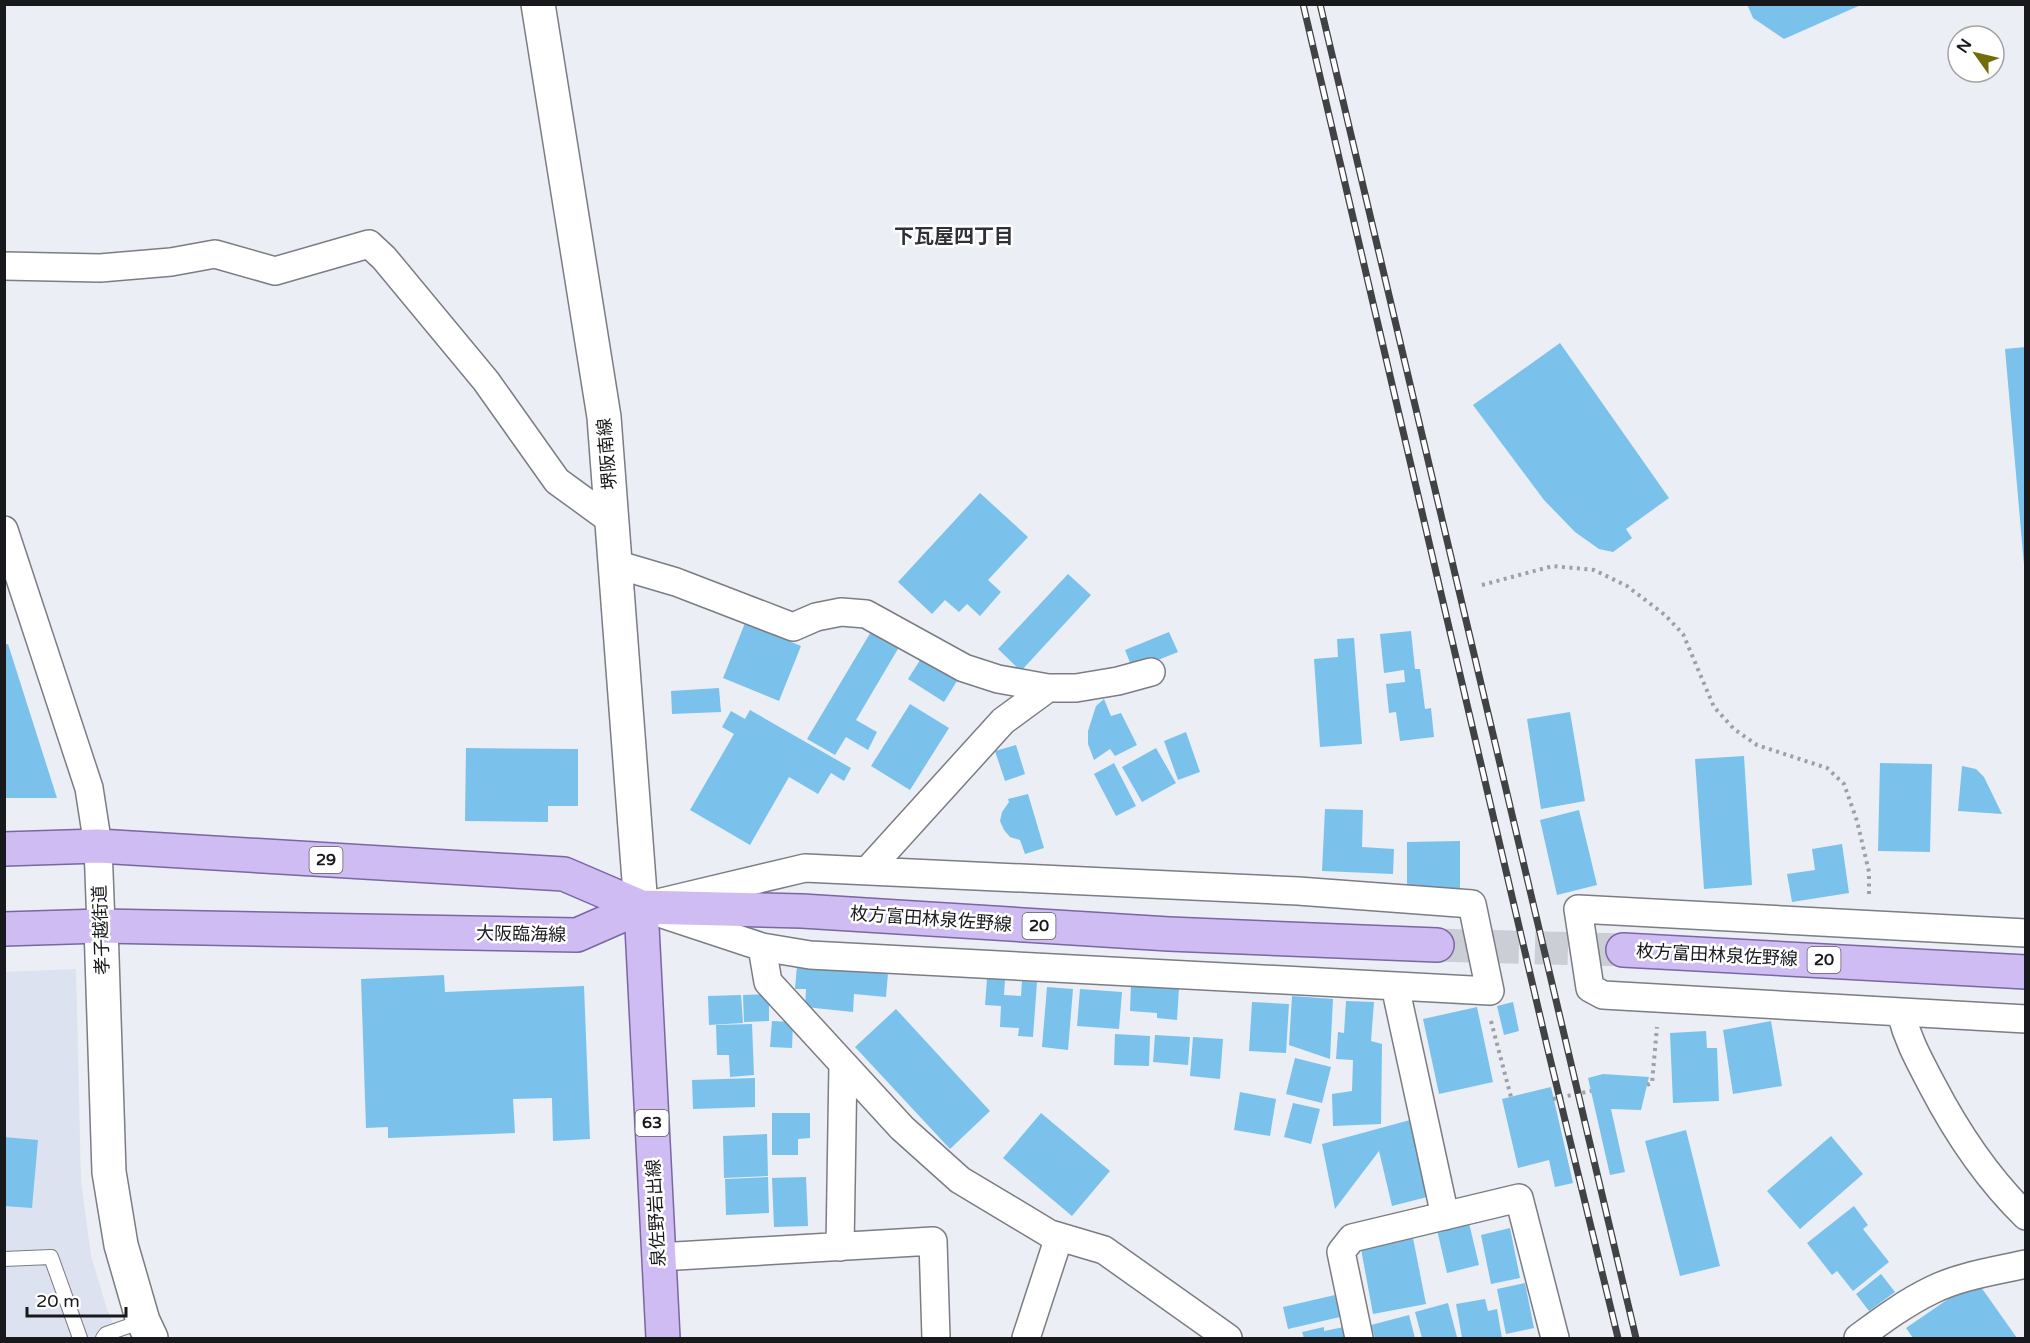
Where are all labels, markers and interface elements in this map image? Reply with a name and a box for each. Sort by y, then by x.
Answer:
north arrow [1946,24,2006,84]
text: N [1953,35,1976,57]
district label: 下瓦屋四丁目 [894,225,1014,249]
street label: 堺阪南線 [593,417,621,491]
road number: 29 [310,847,342,873]
street label: 孝子越街道 [88,885,114,975]
street label: 枚方富田林泉佐野線 [849,902,1013,936]
road number: 20 [1022,913,1056,939]
street label: 大阪臨海線 [476,922,566,946]
street label: 枚方富田林泉佐野線 [1636,940,1798,970]
road number: 20 [1808,947,1840,973]
road number: 63 [636,1110,668,1136]
street label: 泉佐野岩出線 [642,1158,670,1268]
scale bar [27,1280,126,1318]
text: 20 m [36,1290,80,1312]

